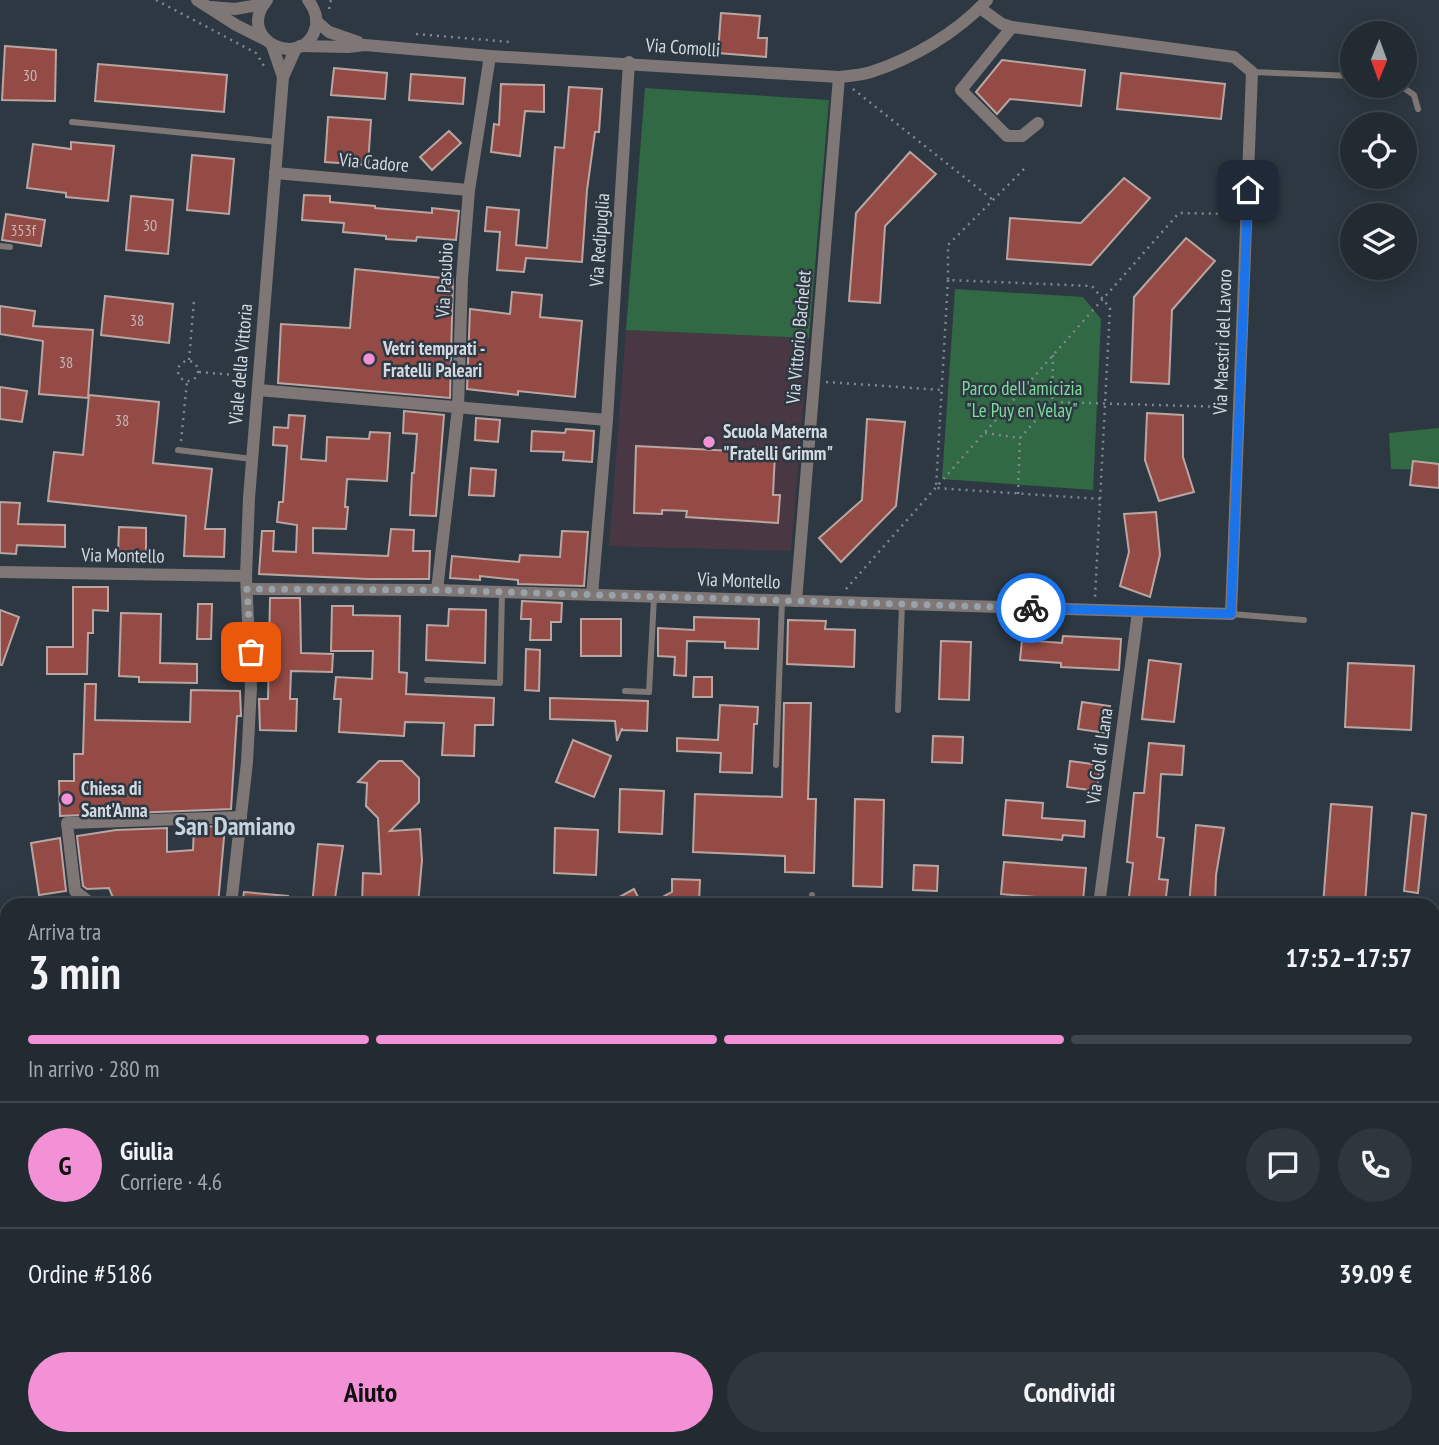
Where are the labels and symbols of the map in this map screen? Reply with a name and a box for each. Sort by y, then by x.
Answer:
north arrow [1340,21,1418,98]
street label: Via Comolli [644,32,721,62]
house number: 30 [23,65,37,85]
street label: Via Cadore [337,147,410,177]
pin [1218,160,1278,220]
street label: Via Redipuglia [584,192,614,289]
house number: 30 [143,215,157,235]
house number: 353f [10,220,37,240]
street label: Via Pasubio [430,242,458,319]
street label: Via Vittorio Bachelet [780,268,816,406]
street label: Via Maestri del Lavoro [1207,269,1237,416]
street label: Viale della Vittoria [223,303,257,426]
house number: 38 [130,310,144,330]
place label: Vetri temprati - Fratelli Paleari [382,336,486,382]
marker: Vetri temprati - Fratelli Paleari [361,351,377,367]
house number: 38 [59,352,73,372]
park label: Parco dell'amicizia "Le Puy en Velay" [962,376,1082,422]
house number: 38 [115,410,129,430]
place label: Scuola Materna "Fratelli Grimm" [723,419,833,465]
marker: Scuola Materna "Fratelli Grimm" [701,434,717,450]
street label: Via Montello [80,542,165,568]
street label: Via Montello [696,567,781,593]
courier [996,573,1066,643]
pin [221,622,281,682]
street label: Via Col di Lana [1080,706,1118,807]
place label: Chiesa di Sant'Anna [81,776,148,822]
marker: Chiesa di Sant'Anna [59,791,75,807]
district label: San Damiano [175,809,295,842]

